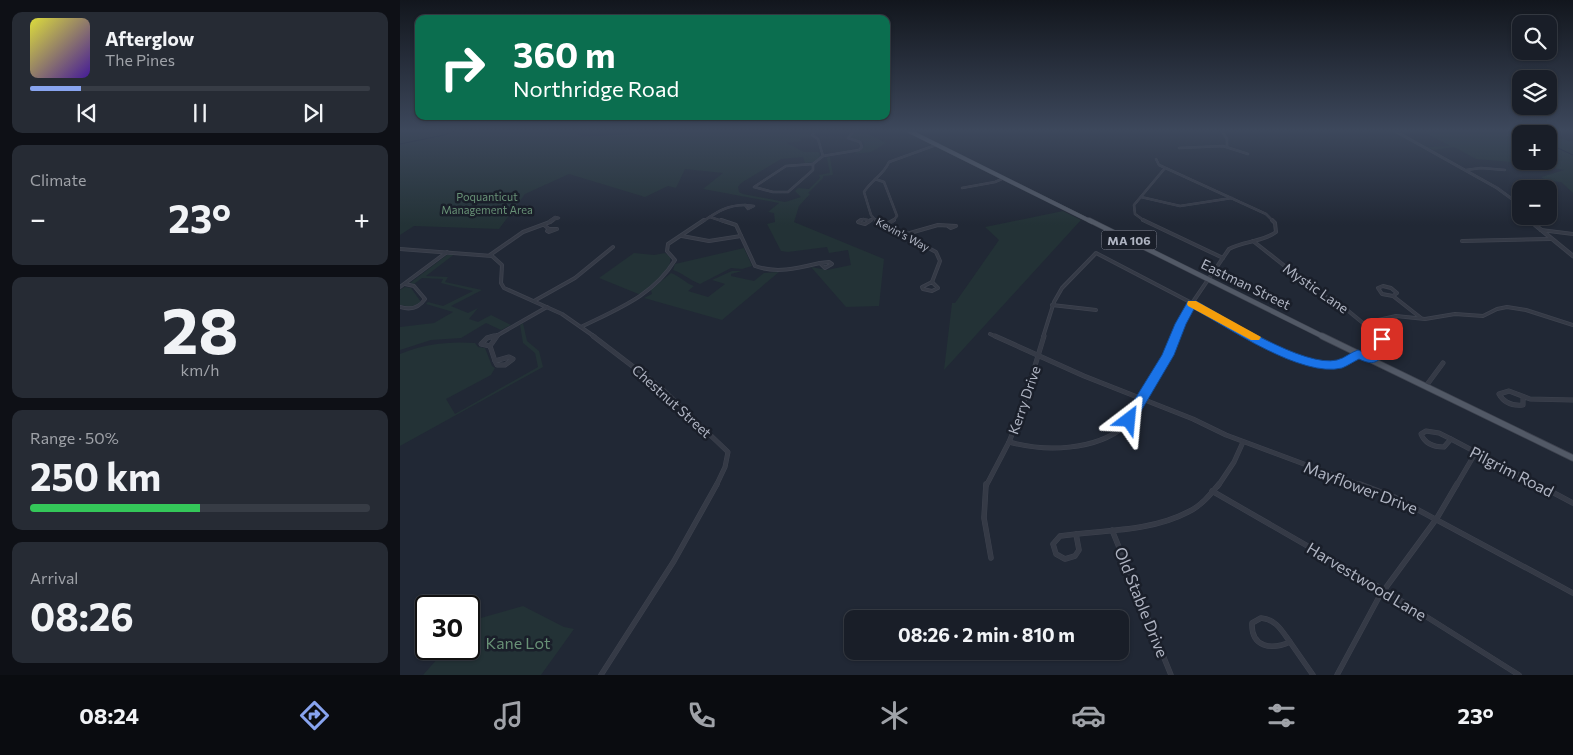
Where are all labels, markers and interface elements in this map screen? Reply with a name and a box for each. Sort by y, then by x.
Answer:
map controls [1512,15,1557,225]
button: search [1512,15,1557,60]
text: Afterglow [105,27,194,50]
text: 360 m [513,32,615,75]
icon: right [430,35,495,100]
text: The Pines [105,50,175,69]
button: layers [1512,70,1557,115]
text: Northridge Road [513,75,679,102]
icon: previous [73,99,101,127]
icon: pause [186,99,214,127]
icon: next [299,99,327,127]
button: + [1512,125,1557,170]
text: Climate [30,170,86,189]
button: − [1512,180,1557,225]
park label: Poquanticut Management Area [441,190,533,216]
text: 23° [168,194,231,241]
text: − [30,201,46,235]
text: + [354,201,370,235]
street label: Kevin's Way [874,214,932,254]
road number: MA 106 [1102,230,1156,250]
street label: Eastman Street [1198,255,1294,313]
street label: Mystic Lane [1280,259,1352,317]
text: 28 [162,288,238,367]
pin [1361,318,1403,360]
icon: arrive [1368,325,1396,353]
text: km/h [181,360,219,379]
street label: Chestnut Street [629,361,715,441]
street label: Kerry Drive [1004,364,1044,436]
position arrow [1102,393,1154,445]
text: Range · 50% [30,428,119,447]
street label: Pilgrim Road [1467,442,1557,500]
text: 250 km [30,452,161,499]
street label: Mayflower Drive [1301,457,1421,517]
street label: Harvestwood Lane [1304,538,1430,624]
street label: Old Stable Drive [1111,544,1173,660]
text: Arrival [30,568,78,587]
text: 08:26 [30,592,134,639]
speed limit sign: 30 [415,595,480,660]
text: 08:26 · 2 min · 810 m [898,623,1075,646]
park label: Kane Lot [486,633,551,652]
icon: directions [297,698,332,733]
icon: music [491,698,526,733]
icon: phone [684,698,719,733]
icon: climate [877,698,912,733]
icon: car [1071,698,1106,733]
icon: filters [1264,698,1299,733]
text: 08:24 [79,702,139,729]
text: 23° [1457,702,1494,729]

